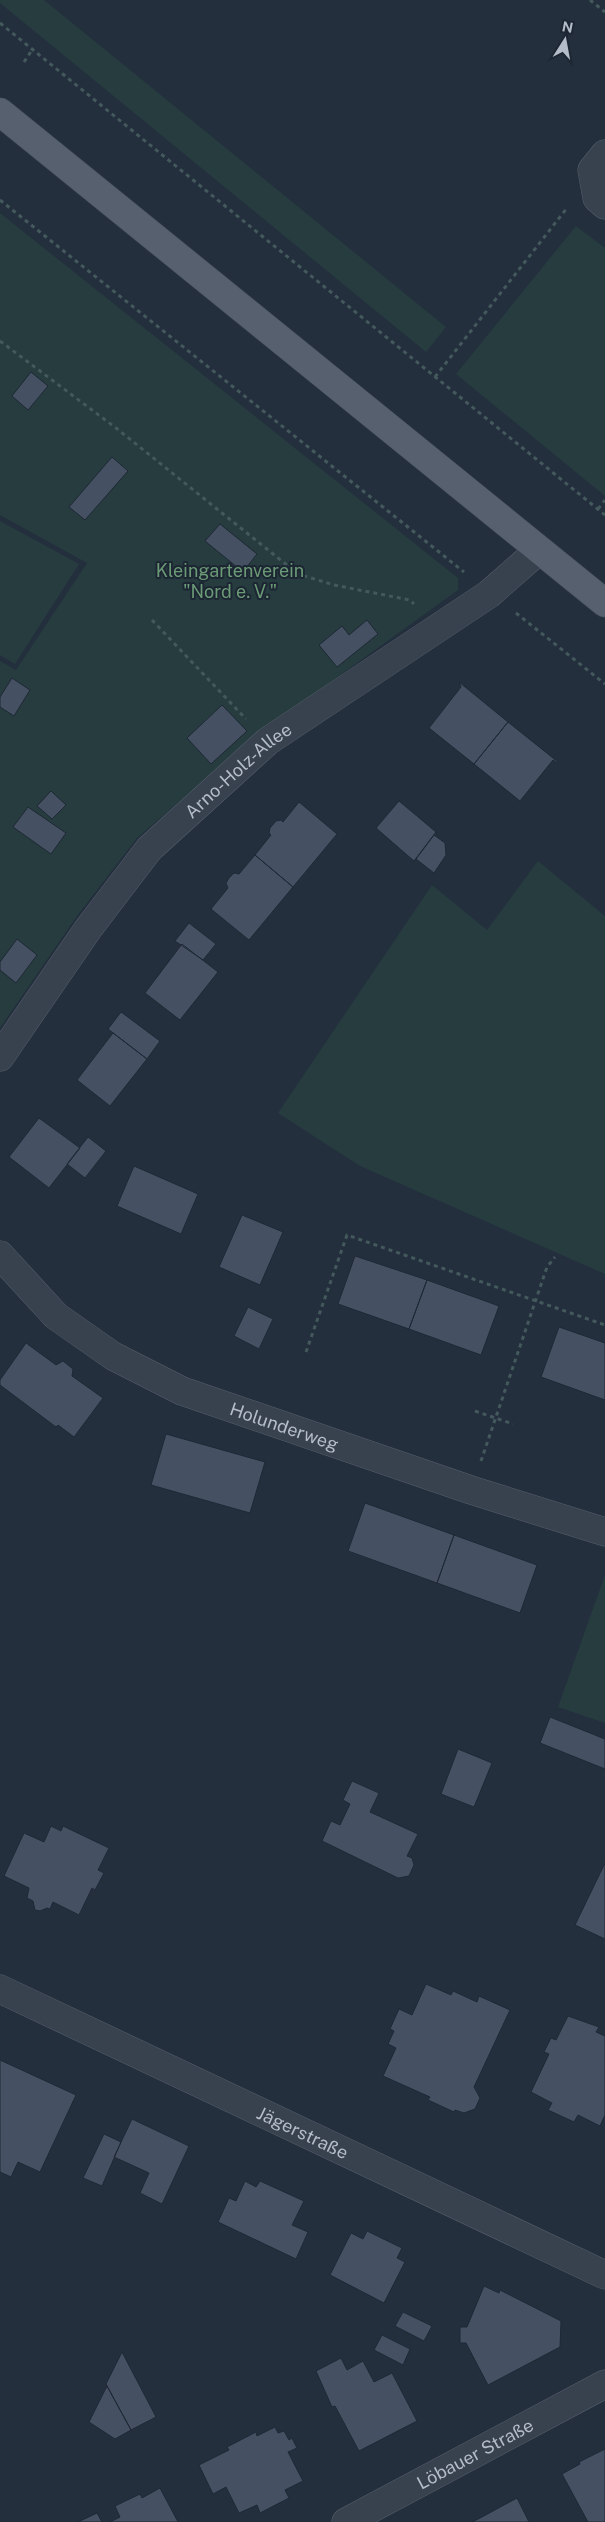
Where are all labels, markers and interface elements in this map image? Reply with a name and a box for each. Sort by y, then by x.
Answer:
north arrow [540,15,590,65]
text: N [561,18,574,36]
park label: Kleingartenverein "Nord e. V." [156,560,304,602]
street label: Arno-Holz-Allee [180,718,295,822]
street label: Holunderweg [227,1398,341,1454]
street label: Jägerstraße [254,2102,352,2163]
street label: Löbauer Straße [413,2414,537,2493]

